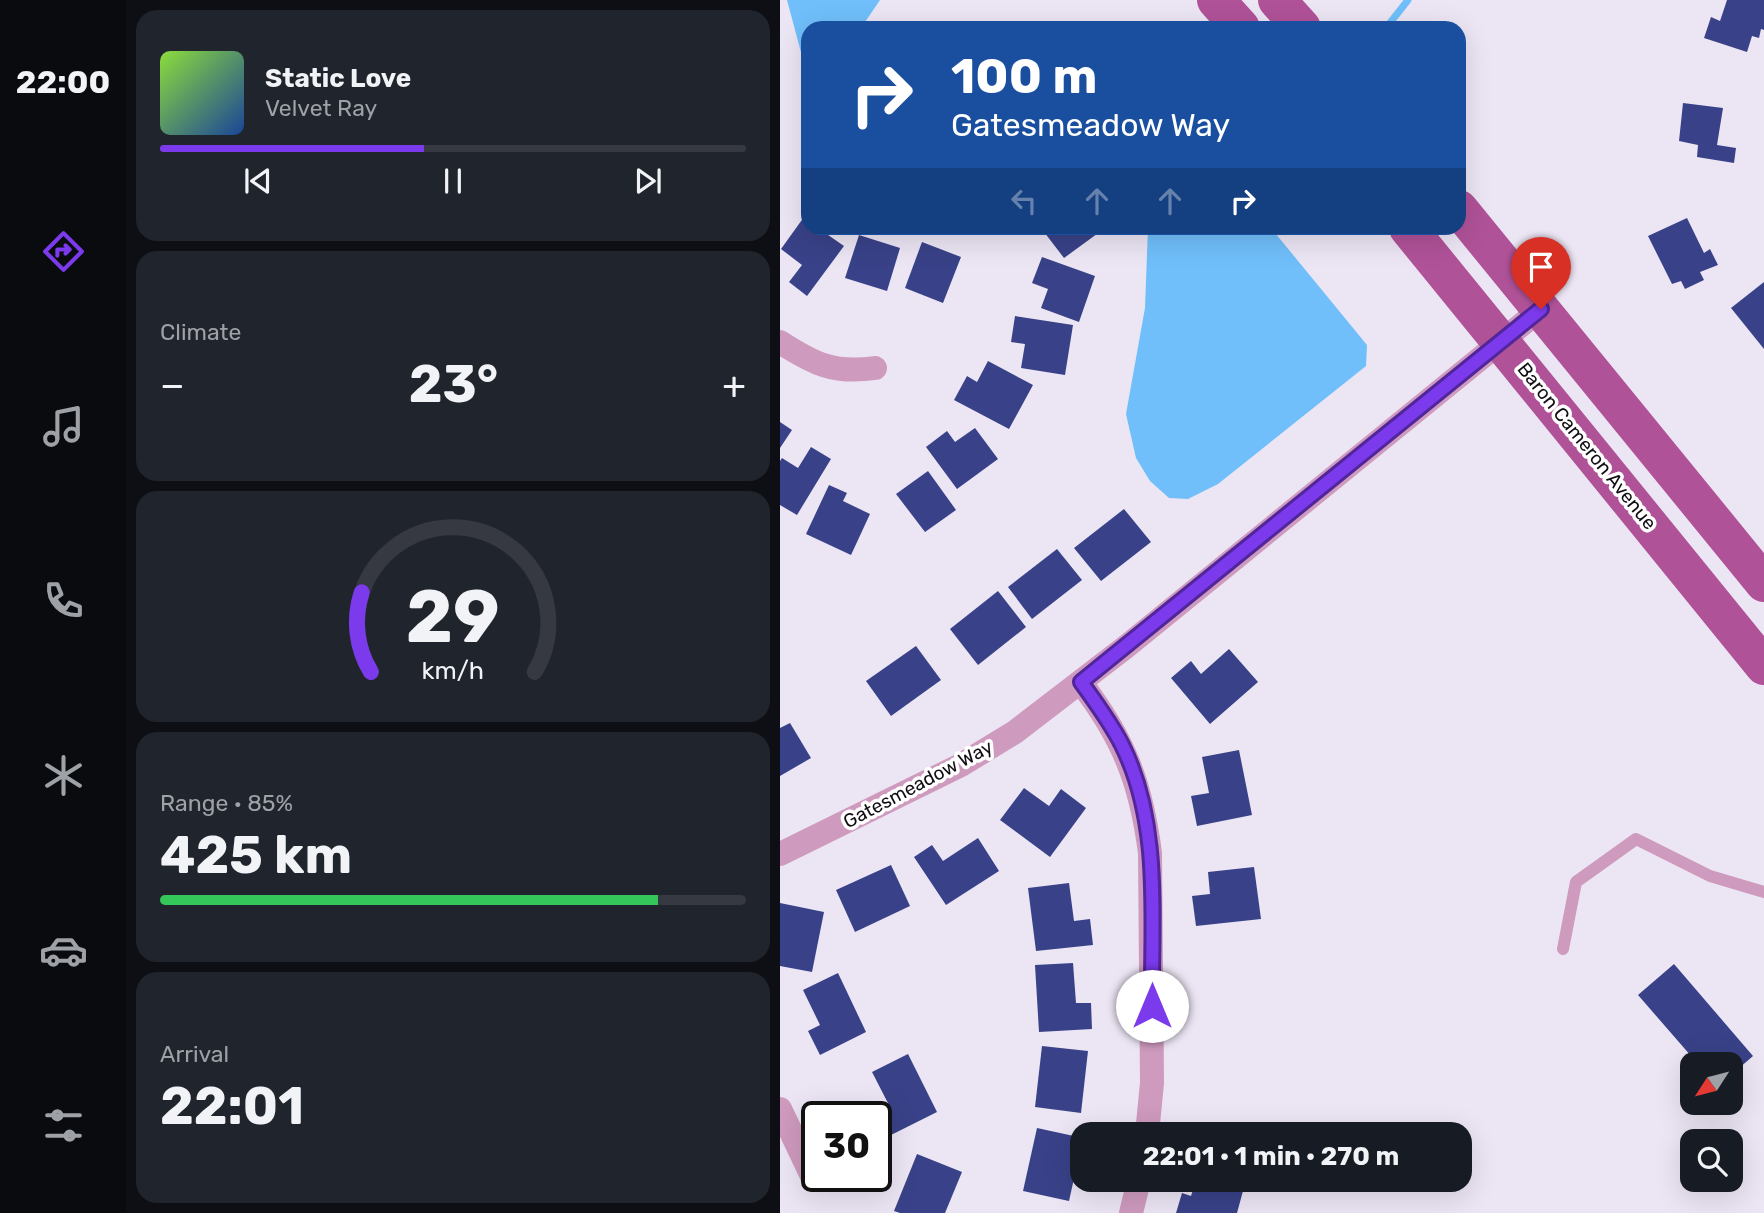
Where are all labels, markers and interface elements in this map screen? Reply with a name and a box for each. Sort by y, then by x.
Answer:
text: 100 m [951,47,1097,105]
icon: right [836,49,927,140]
text: 22:00 [16,63,110,101]
text: Static Love [265,63,411,94]
text: Velvet Ray [265,94,377,122]
text: Gatesmeadow Way [951,106,1230,144]
icon: previous [239,162,277,200]
icon: pause [434,162,472,200]
icon: next [629,162,667,200]
icon: left [1005,182,1043,220]
icon: ahead [1078,182,1116,220]
icon: ahead [1151,182,1189,220]
icon: right [1224,182,1262,220]
icon: directions [39,227,88,276]
pin [1511,237,1571,309]
icon: arrive [1522,248,1560,286]
text: Climate [160,318,241,346]
text: 23° [409,353,498,415]
street label: Baron Cameron Avenue [1513,358,1661,534]
text: − [160,362,185,408]
text: + [722,362,746,408]
icon: music [39,402,88,451]
text: 29 [406,575,500,661]
icon: phone [39,576,88,625]
text: km/h [422,656,484,685]
street label: Gatesmeadow Way [839,735,997,833]
icon: climate [39,751,88,800]
text: Range · 85% [160,789,293,817]
text: 425 km [160,824,352,886]
icon: car [39,926,88,975]
position arrow [1115,969,1189,1043]
text: Arrival [160,1040,229,1068]
north arrow [1680,1052,1742,1115]
map controls [1680,1052,1743,1192]
text: 22:01 [160,1075,304,1137]
icon: filters [39,1101,88,1150]
speed limit sign: 30 [801,1101,892,1192]
button: search [1680,1129,1743,1192]
text: 22:01 · 1 min · 270 m [1143,1141,1399,1172]

